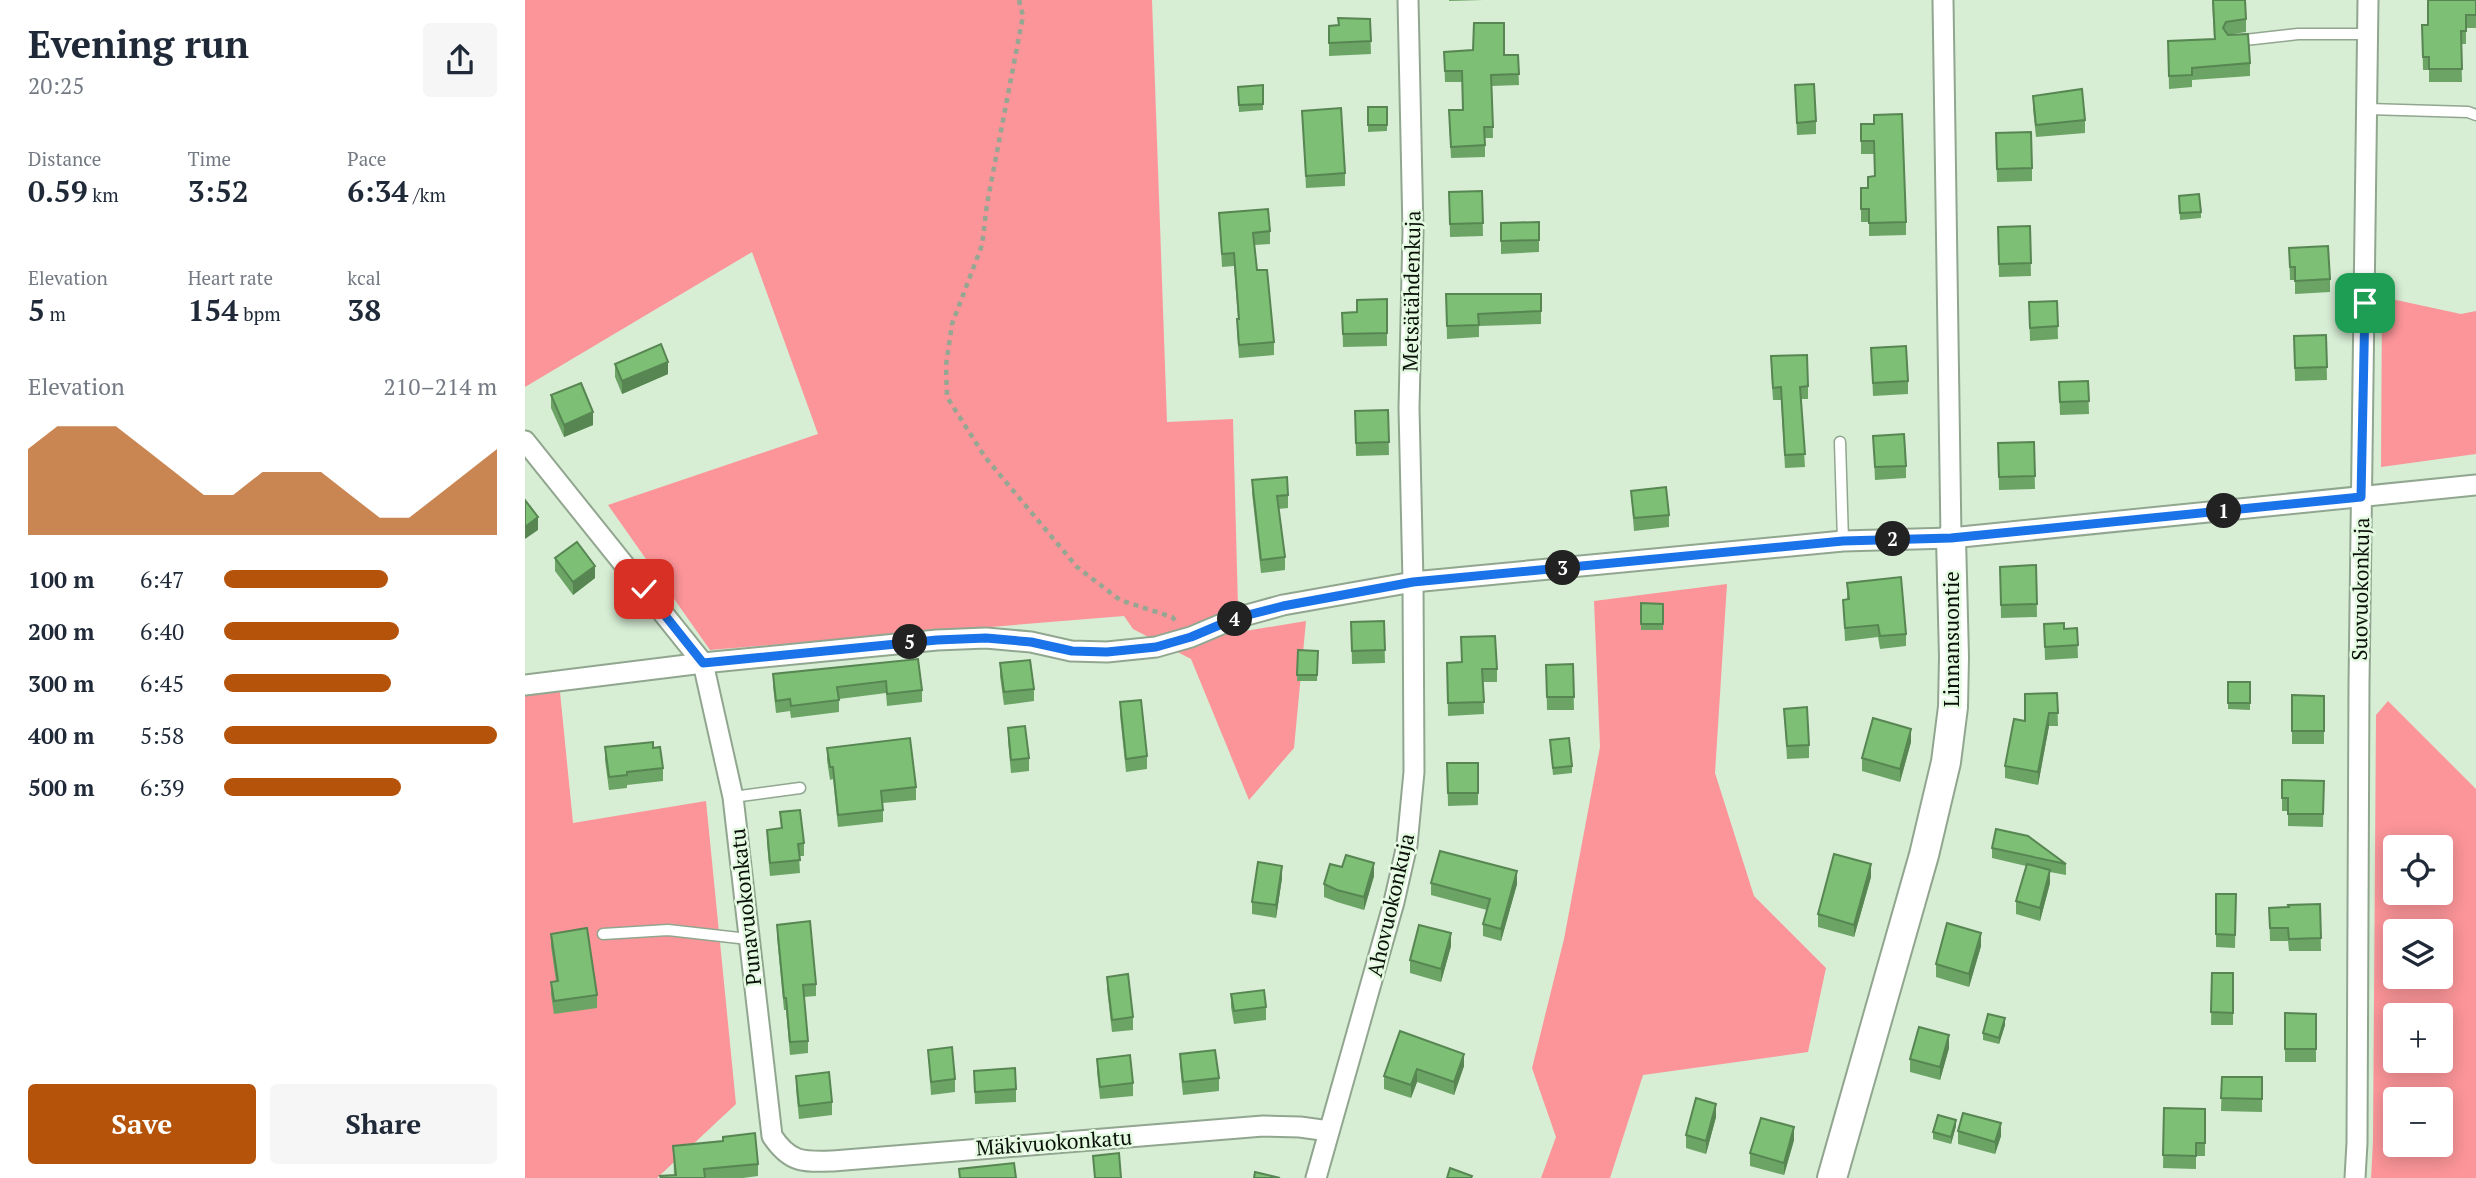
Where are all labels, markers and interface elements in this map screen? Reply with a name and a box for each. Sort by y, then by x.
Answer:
text: Evening run [28,19,249,69]
button: share [423,23,497,97]
text: 20:25 [28,70,85,101]
text: Distance [28,146,101,171]
text: Time [188,146,231,171]
text: Pace [347,146,386,171]
text: 0.59 [28,171,88,211]
text: 3:52 [188,171,249,211]
text: 6:34 [347,171,408,211]
text: km [88,182,119,207]
text: /km [408,182,446,207]
street label: Metsätähdenkuja [1396,210,1426,372]
text: Elevation [28,265,108,290]
text: Heart rate [188,265,273,290]
text: kcal [347,265,381,290]
pin [2335,273,2395,333]
icon: arrive [2346,284,2384,322]
text: 5 [28,290,45,330]
text: 154 [188,290,239,330]
text: 38 [347,290,381,330]
text: m [45,301,66,326]
text: bpm [239,301,281,326]
text: Elevation [28,371,125,402]
text: 210–214 m [384,371,497,402]
pin: 1 [2207,494,2241,528]
text: 1 [2218,498,2229,523]
street label: Suovuokonkuja [2345,517,2375,661]
pin: 2 [1875,522,1911,556]
text: 2 [1887,526,1898,551]
pin: 3 [1545,550,1581,586]
text: 3 [1557,555,1568,580]
pin [614,559,674,619]
text: 100 m [28,564,94,595]
text: 6:47 [140,564,184,595]
icon: check [625,570,663,608]
street label: Linnansuontie [1937,571,1965,707]
pin: 4 [1217,602,1253,636]
text: 4 [1229,606,1240,631]
text: 200 m [28,616,94,647]
text: 6:40 [140,616,184,647]
pin: 5 [893,624,927,660]
text: 5 [904,629,915,654]
text: 300 m [28,668,94,699]
text: 6:45 [140,668,184,699]
text: 400 m [28,720,94,751]
text: 5:58 [140,720,184,751]
text: 500 m [28,772,94,803]
text: 6:39 [140,772,184,803]
street label: Punavuokonkatu [723,827,767,987]
street label: Ahovuokonkuja [1360,830,1420,979]
map controls [2383,835,2453,1157]
button: locate [2383,835,2453,905]
button: layers [2383,919,2453,989]
button: + [2383,1003,2453,1073]
button: Save [28,1084,256,1164]
button: Share [270,1084,497,1164]
button: − [2383,1087,2453,1157]
street label: Mäkivuokonkatu [975,1123,1133,1161]

